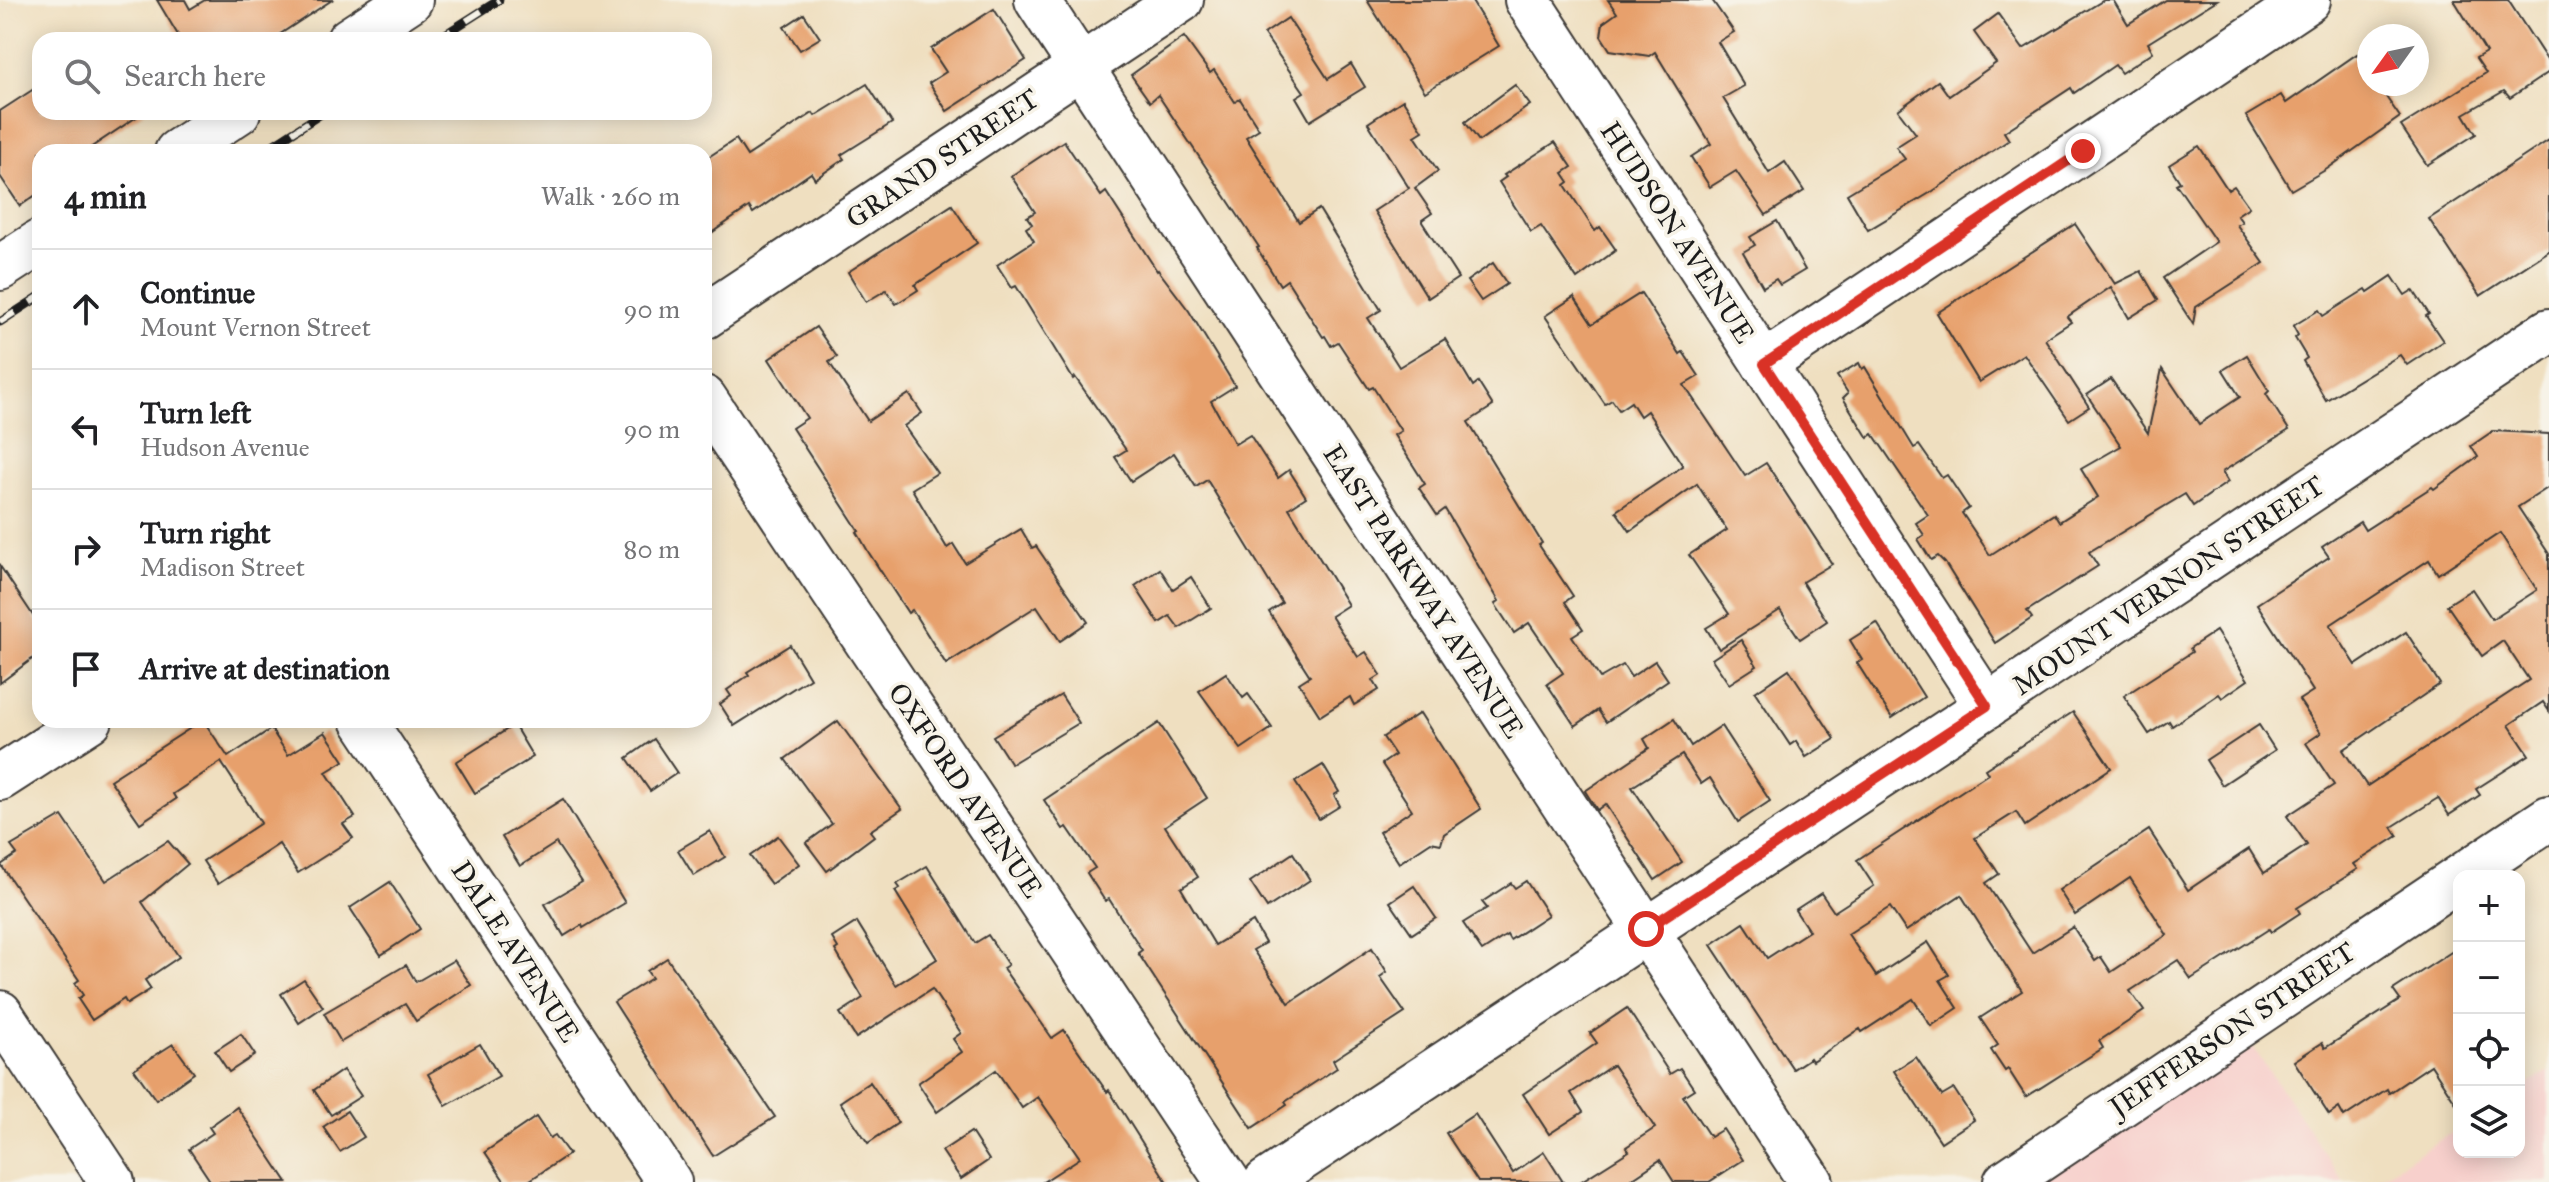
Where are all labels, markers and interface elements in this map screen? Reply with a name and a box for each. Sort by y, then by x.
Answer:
north arrow [2357,24,2429,96]
search box [32,32,712,120]
icon: search [60,54,104,98]
text: Search here [124,58,266,94]
street label: GRAND STREET [839,81,1045,236]
street label: HUDSON AVENUE [1593,115,1762,350]
route end [2065,133,2101,169]
text: 4 min [64,176,147,217]
text: Walk · 260 m [541,180,680,212]
text: Continue [140,275,255,311]
icon: ahead [64,287,108,331]
text: 90 m [623,293,680,325]
text: Mount Vernon Street [140,311,371,343]
text: Turn left [140,395,251,431]
icon: left [64,407,108,451]
text: 90 m [623,413,680,445]
text: Hudson Avenue [140,431,310,463]
street label: EAST PARKWAY AVENUE [1315,438,1532,745]
street label: MOUNT VERNON STREET [2006,468,2331,703]
text: Turn right [140,515,271,551]
icon: right [64,527,108,571]
text: 80 m [624,533,680,565]
text: Madison Street [140,551,305,583]
icon: arrive [64,647,108,691]
text: Arrive at destination [140,651,390,687]
street label: OXFORD AVENUE [881,676,1050,904]
street label: DALE AVENUE [444,854,587,1049]
map controls [2453,870,2525,1158]
button: + [2453,870,2525,942]
route start [1628,911,1664,947]
street label: JEFFERSON STREET [2100,934,2362,1126]
button: − [2453,942,2525,1014]
button: locate [2453,1014,2525,1086]
button: layers [2453,1086,2525,1158]

